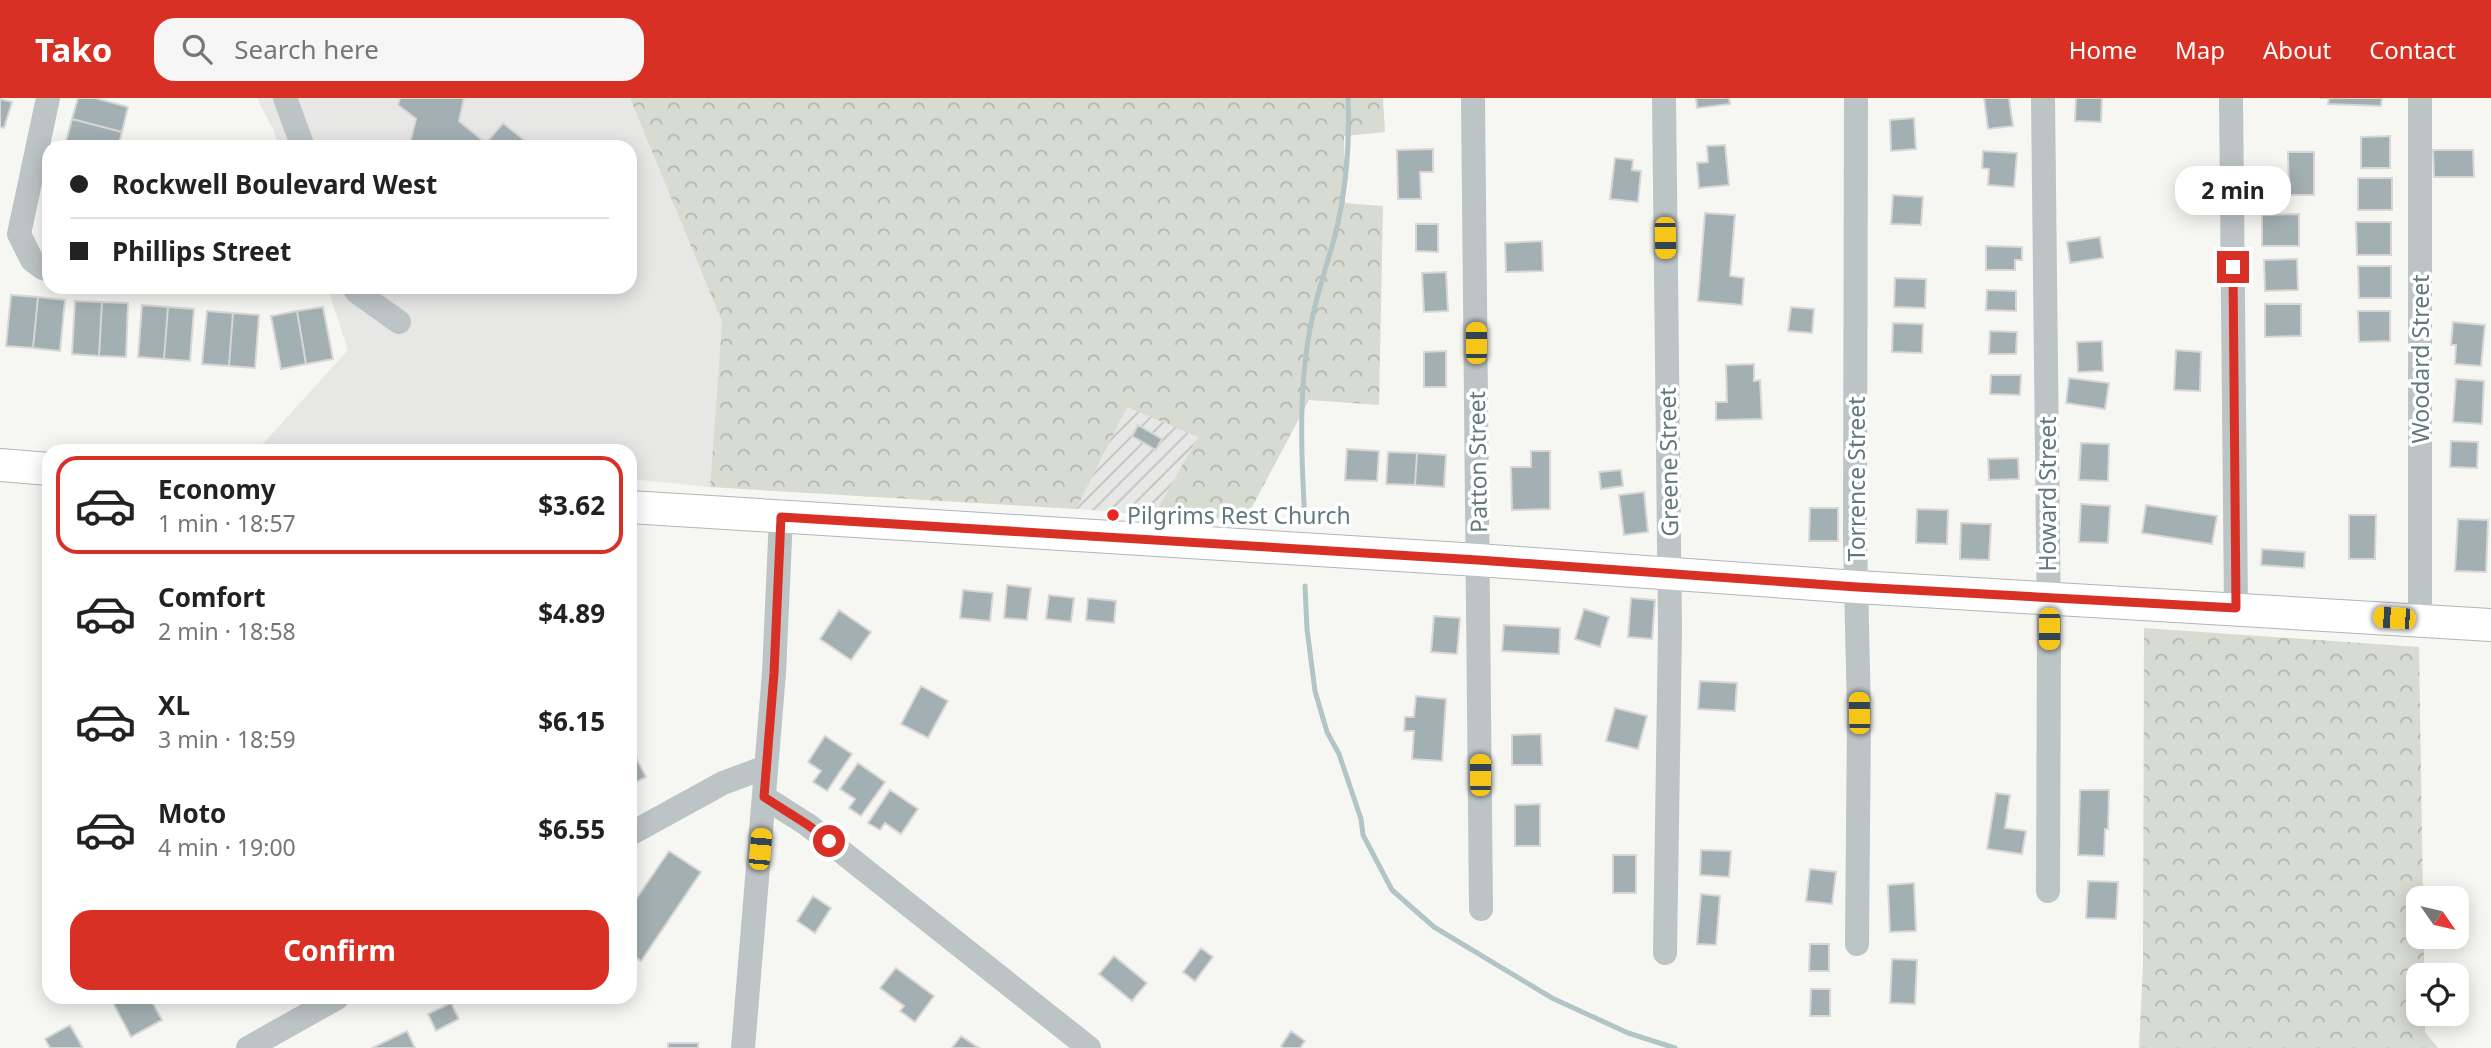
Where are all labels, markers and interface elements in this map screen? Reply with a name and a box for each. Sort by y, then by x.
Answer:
search box [154,18,644,81]
text: Tako [35,27,112,72]
icon: search [178,30,216,68]
text: Search here [234,31,379,67]
text: Home [2069,33,2137,66]
text: Map [2175,33,2225,66]
text: About [2263,33,2331,66]
text: Contact [2369,33,2456,66]
text: Rockwell Boulevard West [112,166,437,202]
callout: 2 min [2175,166,2291,214]
text: 2 min [2201,174,2265,206]
car [1655,217,1676,259]
text: Phillips Street [112,233,291,269]
route end [2217,251,2249,283]
street label: Woodard Street [2404,274,2436,444]
car [1466,322,1487,364]
street label: Greene Street [1651,387,1685,537]
street label: Patton Street [1460,391,1494,533]
street label: Torrence Street [1840,396,1872,562]
street label: Howard Street [2031,417,2063,571]
text: Economy [158,471,276,507]
icon: car [74,474,137,537]
text: $3.62 [538,487,605,523]
place label: Pilgrims Rest Church [1127,499,1351,531]
text: 1 min · 18:57 [158,507,296,539]
marker: Pilgrims Rest Church [1105,507,1121,523]
text: Comfort [158,579,266,615]
icon: car [74,582,137,645]
text: $4.89 [538,595,605,631]
car [2373,606,2416,630]
car [2039,608,2060,650]
text: 2 min · 18:58 [158,615,296,647]
text: XL [158,687,190,723]
icon: car [74,690,137,753]
car [1849,692,1870,734]
text: $6.15 [538,703,605,739]
text: 3 min · 18:59 [158,723,296,755]
car [1470,754,1491,796]
text: Moto [158,795,226,831]
icon: car [74,798,137,861]
text: $6.55 [538,811,605,847]
route start [813,825,845,857]
car [748,827,773,871]
text: 4 min · 19:00 [158,831,296,863]
north arrow [2406,886,2469,948]
map controls [2406,886,2469,1026]
button: Confirm [70,910,609,990]
button: locate [2406,963,2469,1026]

